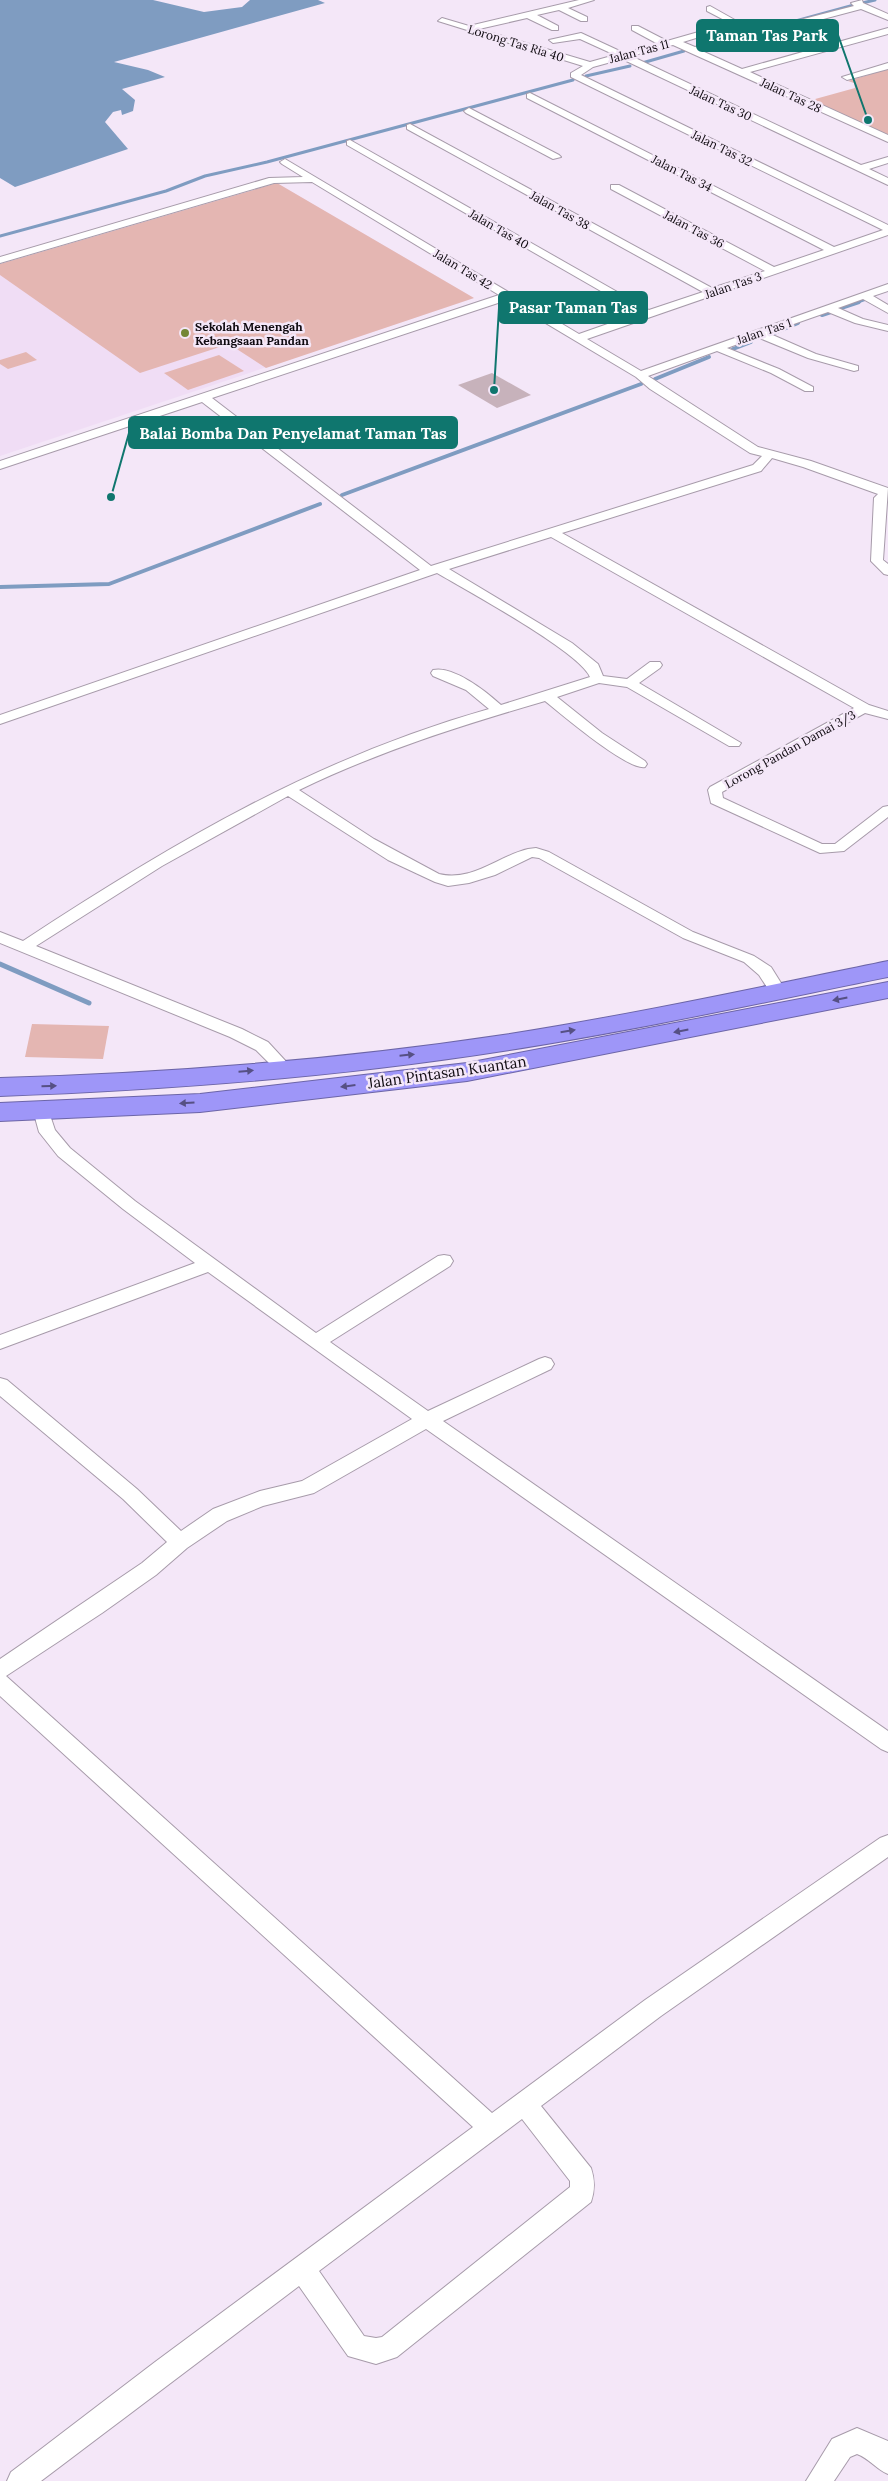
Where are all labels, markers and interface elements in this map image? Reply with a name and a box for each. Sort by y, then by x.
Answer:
callout: Taman Tas Park [697,20,838,51]
street label: Lorong Tas Ria 40 [466,21,566,65]
text: Taman Tas Park [706,25,828,45]
street label: Jalan Tas 11 [606,36,671,66]
street label: Jalan Tas 28 [757,74,824,116]
street label: Jalan Tas 30 [687,82,754,124]
street label: Jalan Tas 32 [688,126,755,169]
street label: Jalan Tas 34 [648,151,715,195]
street label: Jalan Tas 38 [527,187,593,233]
street label: Jalan Tas 40 [466,205,532,252]
street label: Jalan Tas 36 [660,206,727,251]
street label: Jalan Tas 42 [430,245,495,292]
street label: Jalan Tas 3 [702,268,764,302]
callout: Pasar Taman Tas [499,292,647,323]
text: Pasar Taman Tas [509,297,637,317]
street label: Jalan Tas 1 [734,315,793,348]
place label: Sekolah Menengah Kebangsaan Pandan [195,319,309,348]
marker: Sekolah Menengah Kebangsaan Pandan [179,327,191,339]
callout: Balai Bomba Dan Penyelamat Taman Tas [129,417,457,448]
text: Balai Bomba Dan Penyelamat Taman Tas [139,423,447,443]
street label: Lorong Pandan Damai 3/3 [722,707,859,792]
one-way arrow [833,995,848,1003]
one-way arrow [560,1027,576,1035]
one-way arrow [672,1028,688,1036]
street label: Jalan Pintasan Kuantan [365,1051,528,1093]
one-way arrow [400,1051,416,1059]
one-way arrow [238,1067,254,1075]
one-way arrow [41,1081,57,1089]
one-way arrow [340,1082,356,1090]
one-way arrow [178,1100,194,1108]

